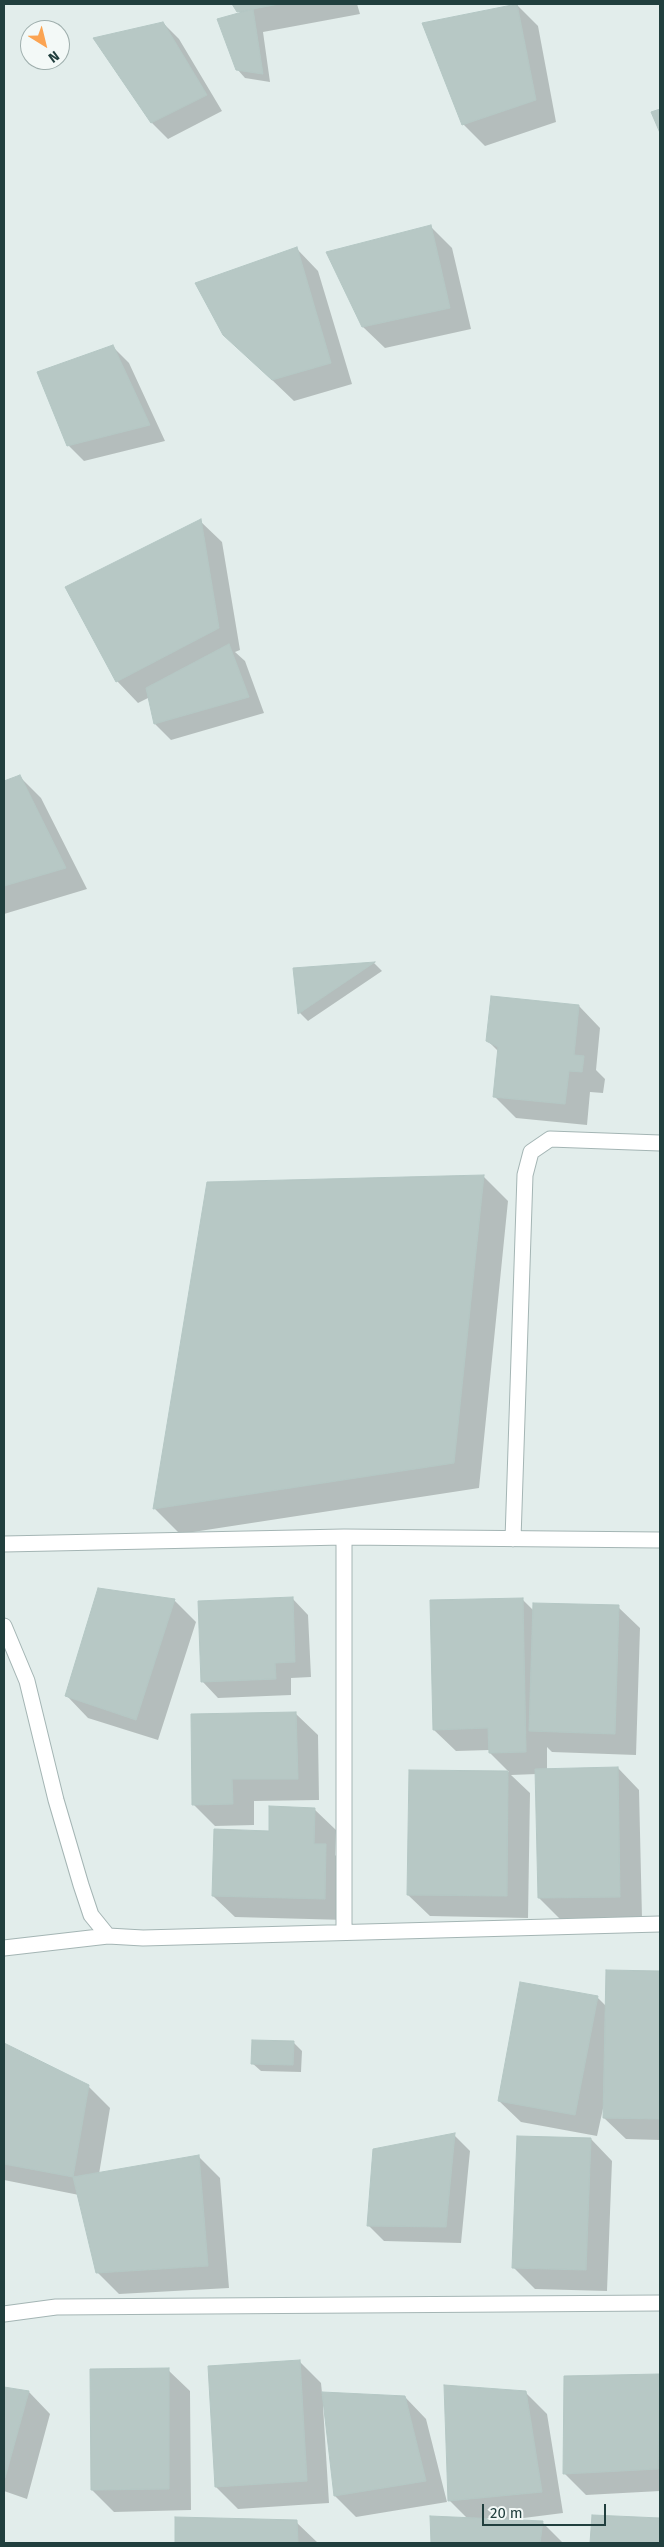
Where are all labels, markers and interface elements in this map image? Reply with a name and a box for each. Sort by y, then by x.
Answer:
north arrow [20,20,70,70]
text: N [45,47,62,66]
scale bar [484,2494,608,2526]
text: 20 m [490,2504,523,2522]

